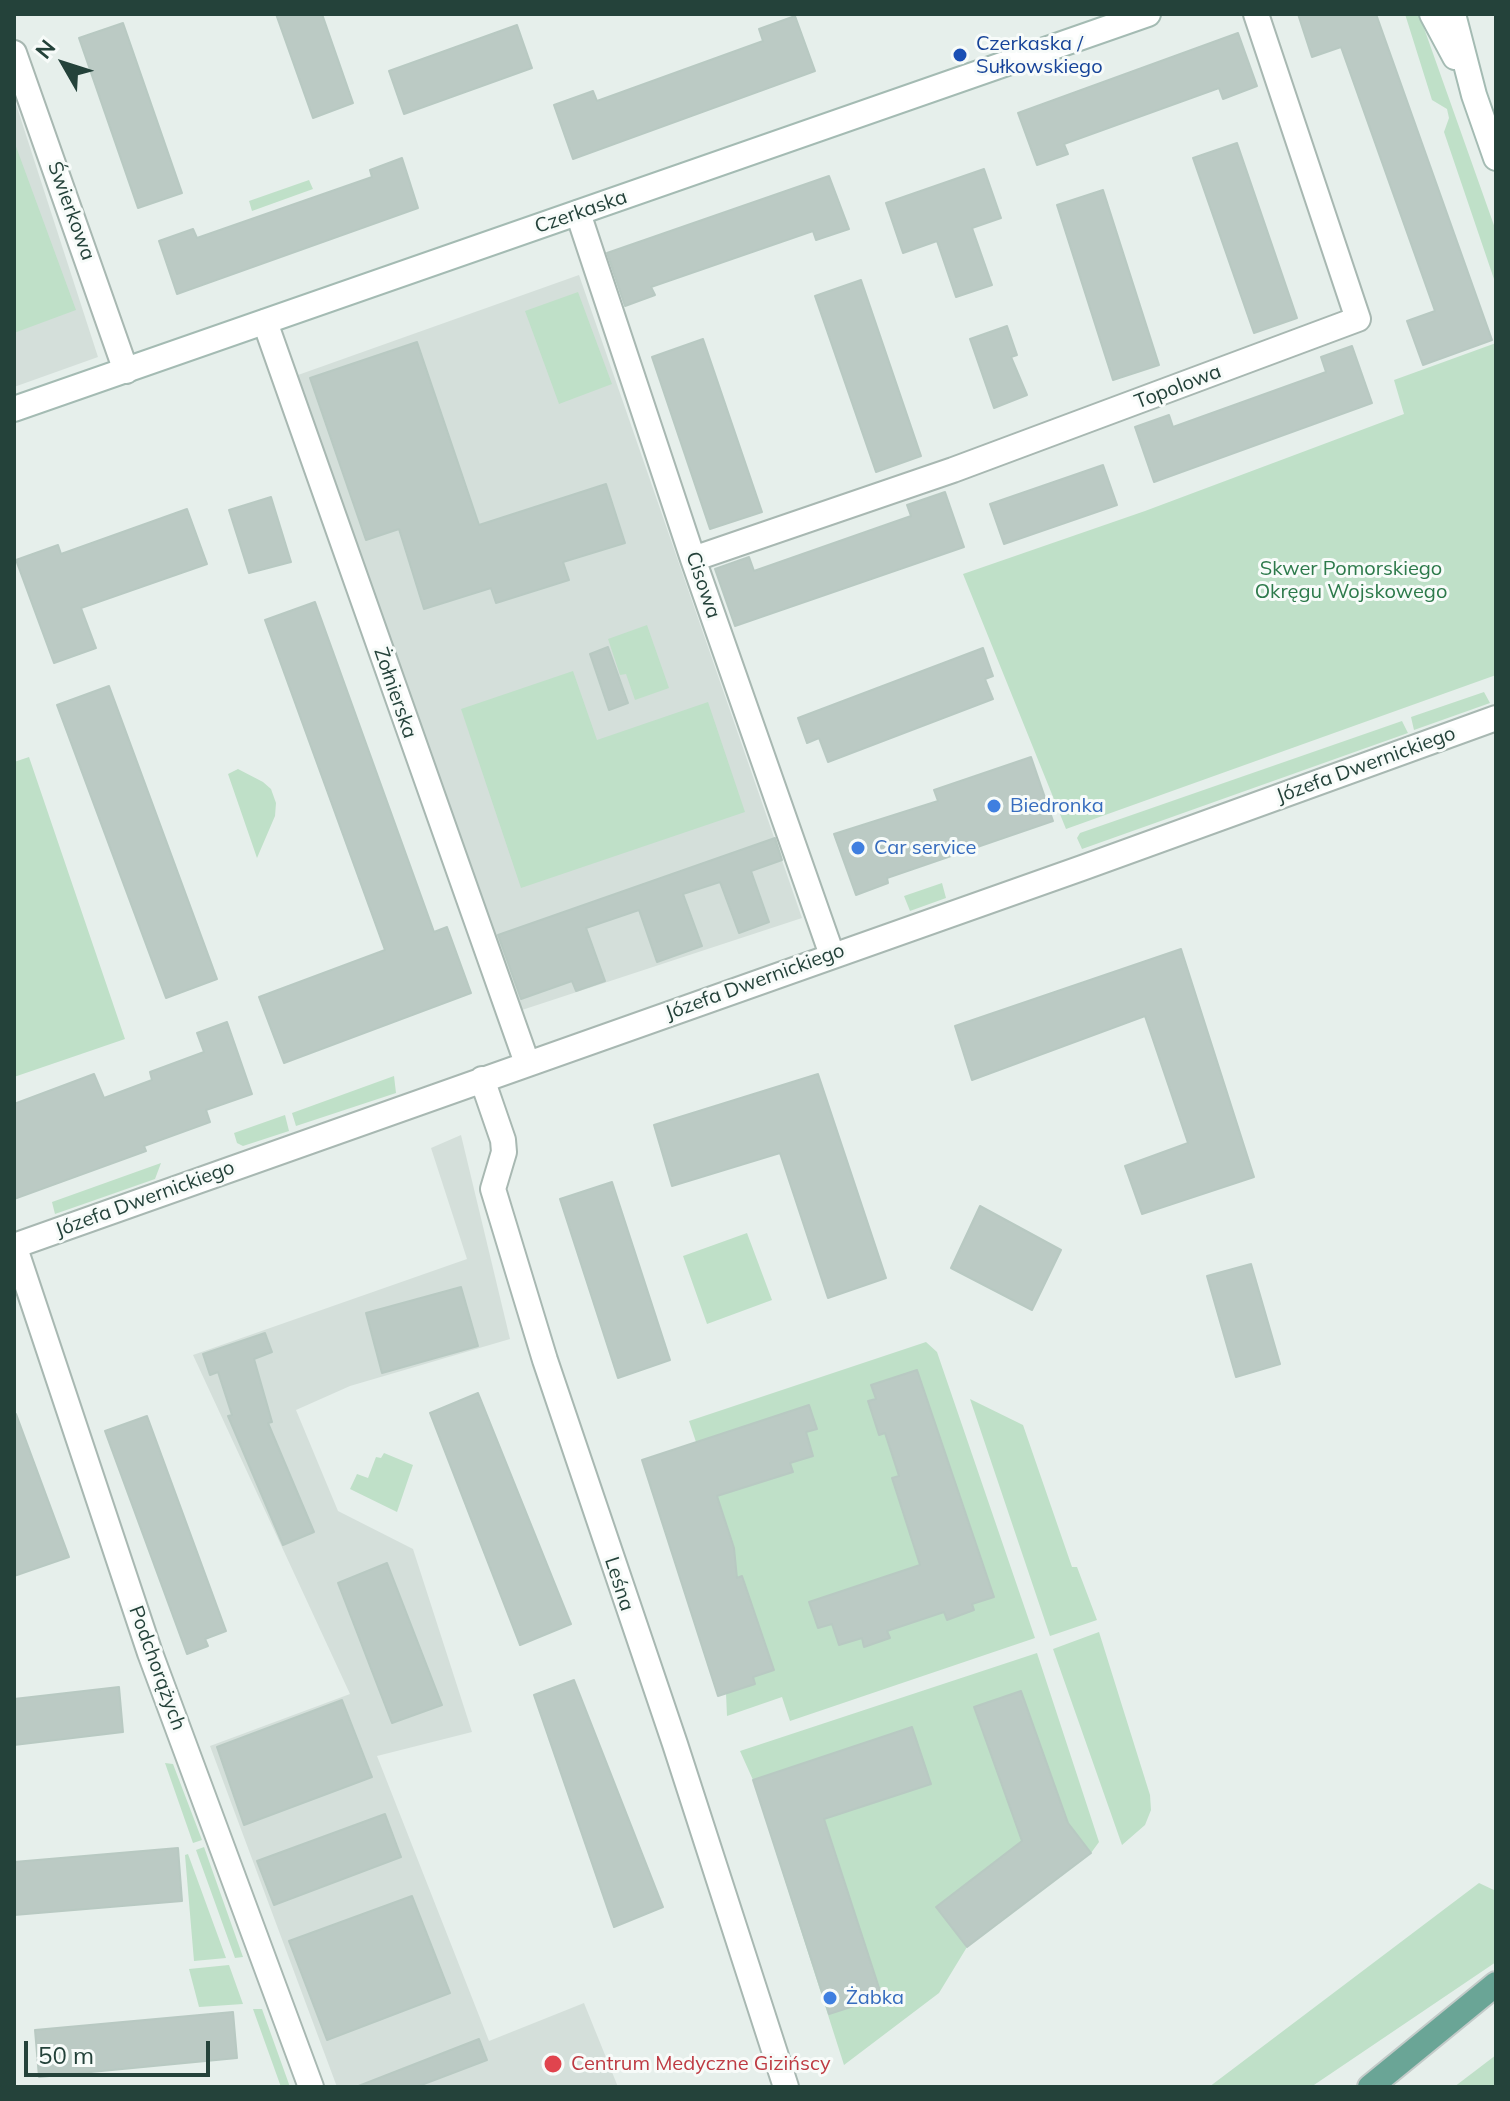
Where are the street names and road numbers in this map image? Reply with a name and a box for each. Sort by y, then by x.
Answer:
street label: Świerkowa [42,158,100,264]
street label: Czerkaska [532,185,630,239]
street label: Topolowa [1131,360,1225,414]
street label: Cisowa [680,549,726,621]
street label: Żołnierska [368,644,422,742]
street label: Józefa Dwernickiego [1273,721,1459,809]
street label: Józefa Dwernickiego [662,938,848,1026]
street label: Józefa Dwernickiego [52,1155,238,1243]
street label: Leśna [599,1554,639,1614]
street label: Podchorążych [123,1603,191,1733]

